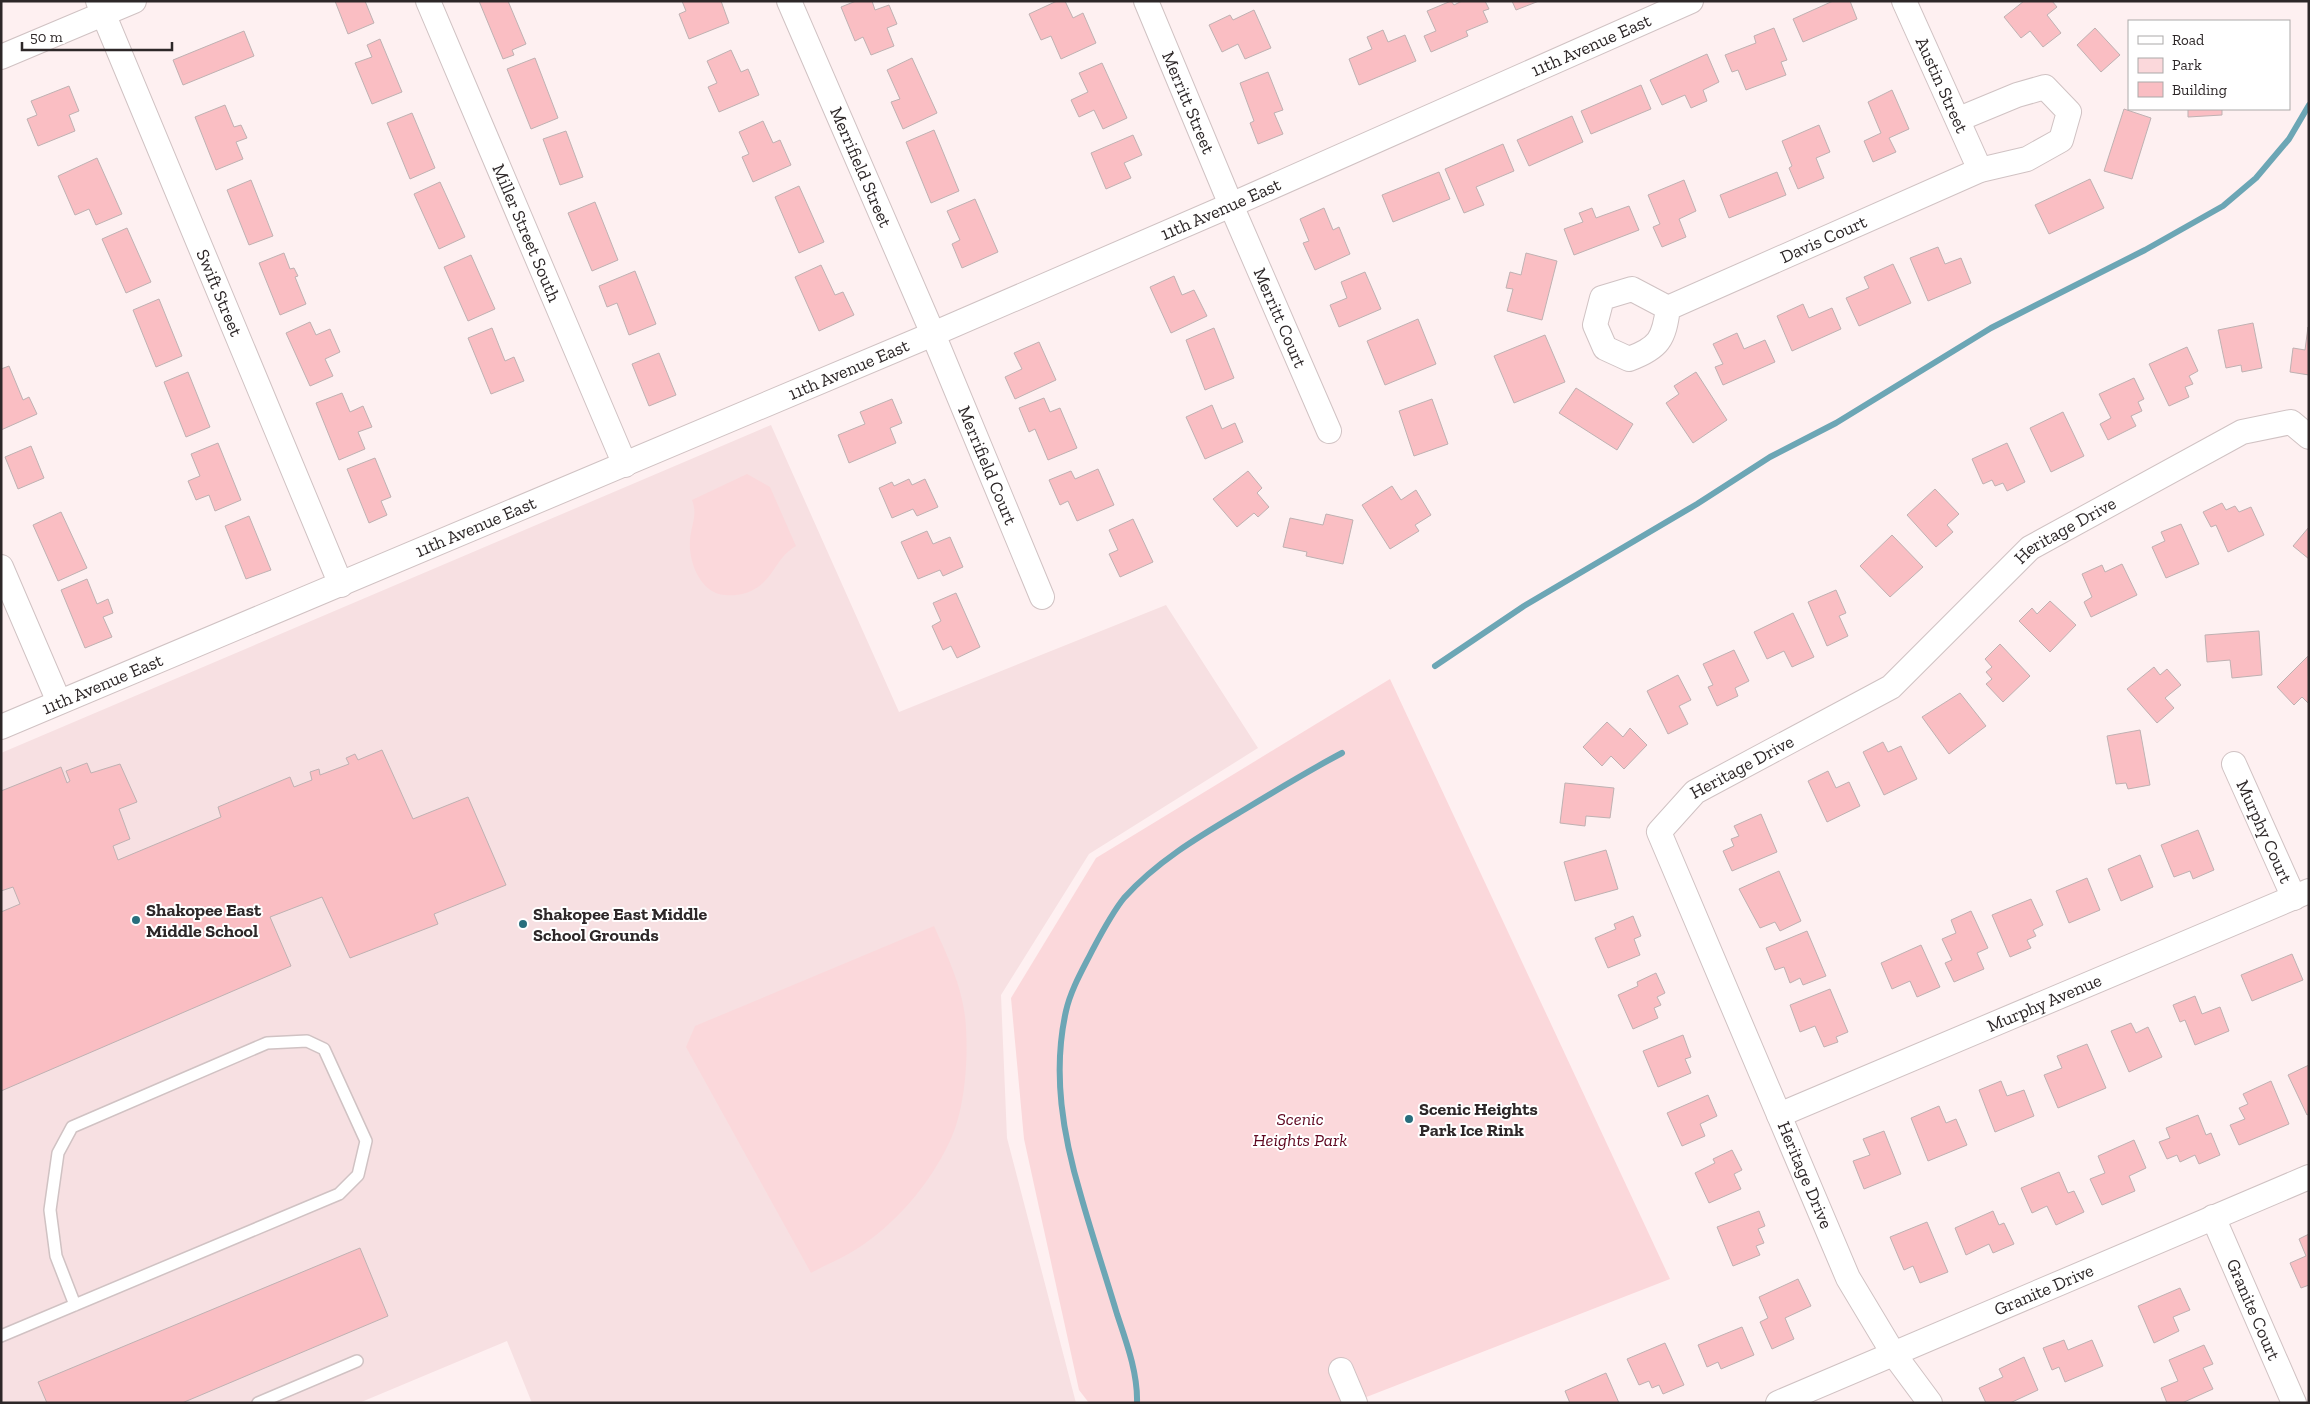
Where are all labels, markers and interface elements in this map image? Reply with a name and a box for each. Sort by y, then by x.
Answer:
street label: 11th Avenue East [1528,9,1655,82]
scale bar [22,20,172,52]
legend [2128,20,2290,110]
text: 50 m [30,28,63,46]
text: Road [2172,31,2205,49]
street label: Austin Street [1911,33,1973,137]
street label: Merritt Street [1157,48,1220,157]
text: Park [2172,56,2202,74]
text: Building [2172,81,2227,99]
street label: Merrifield Street [825,104,897,231]
street label: Miller Street South [487,161,565,305]
street label: 11th Avenue East [1157,173,1285,245]
street label: Davis Court [1777,210,1870,268]
street label: Swift Street [191,246,247,340]
street label: Merritt Court [1249,264,1311,372]
street label: 11th Avenue East [785,334,913,405]
street label: Merrifield Court [953,403,1022,528]
street label: 11th Avenue East [412,492,540,562]
street label: Heritage Drive [2009,492,2120,569]
street label: 11th Avenue East [39,649,166,719]
street label: Heritage Drive [1686,730,1797,804]
street label: Murphy Court [2232,776,2297,887]
place label: Shakopee East Middle School [146,899,262,942]
place label: Shakopee East Middle School Grounds [533,903,708,946]
marker: Shakopee East Middle School [130,914,142,926]
marker: Shakopee East Middle School Grounds [517,918,529,930]
street label: Murphy Avenue [1984,969,2105,1037]
place label: Scenic Heights Park Ice Rink [1419,1098,1538,1141]
park label: Scenic Heights Park [1253,1108,1347,1151]
marker: Scenic Heights Park Ice Rink [1403,1113,1415,1125]
street label: Heritage Drive [1773,1118,1837,1232]
street label: Granite Court [2222,1255,2285,1364]
street label: Granite Drive [1991,1259,2097,1321]

